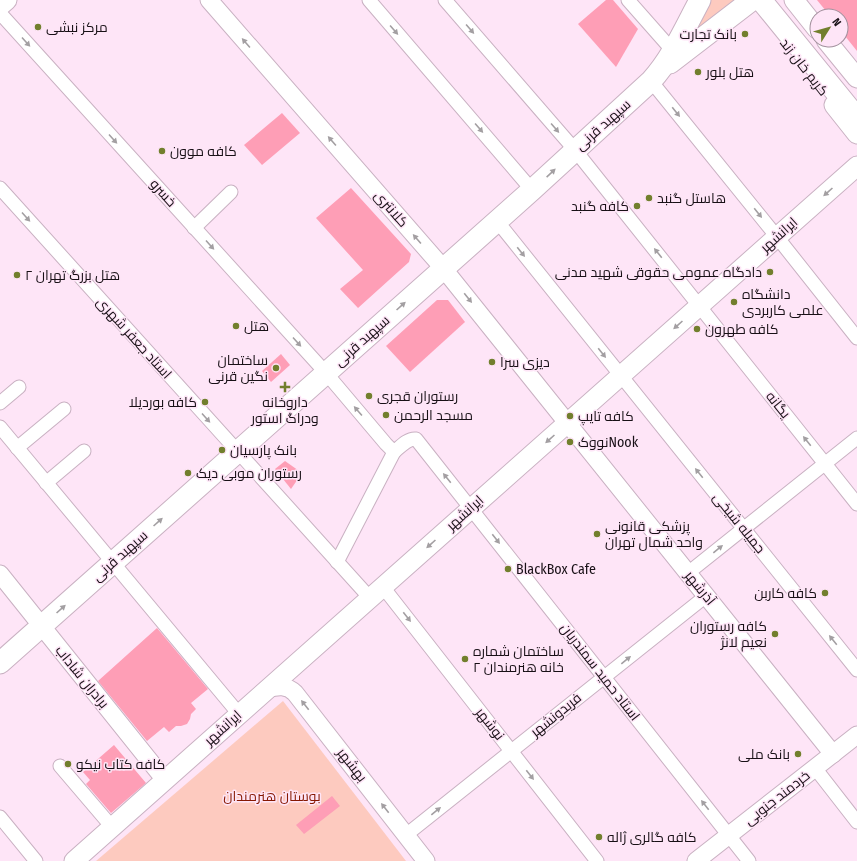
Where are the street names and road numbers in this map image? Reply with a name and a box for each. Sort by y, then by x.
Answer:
street label: کریم خان زند [775,35,832,100]
street label: سپهبد قرنی [572,96,635,155]
street label: خسرو [146,176,180,210]
street label: کلانتری [371,187,411,231]
street label: ایرانشهر [756,214,801,257]
street label: استاد جعفر شهری [93,294,175,382]
street label: سپهبد قرنی [331,312,394,371]
street label: یگانه [762,388,794,422]
street label: جمیله شیخی [709,489,769,557]
street label: ایرانشهر [442,492,487,535]
street label: سپهبد قرنی [89,527,152,586]
street label: آذرشهر [680,567,719,609]
street label: استاد حمید سمندریان [557,620,643,724]
street label: برادران شاداب [52,642,112,712]
street label: فریدونشهر [526,689,585,741]
street label: نوشهر [471,703,508,744]
street label: ایرانشهر [200,707,245,750]
street label: بهشهر [333,744,371,785]
street label: خردمند جنوبی [741,767,813,829]

